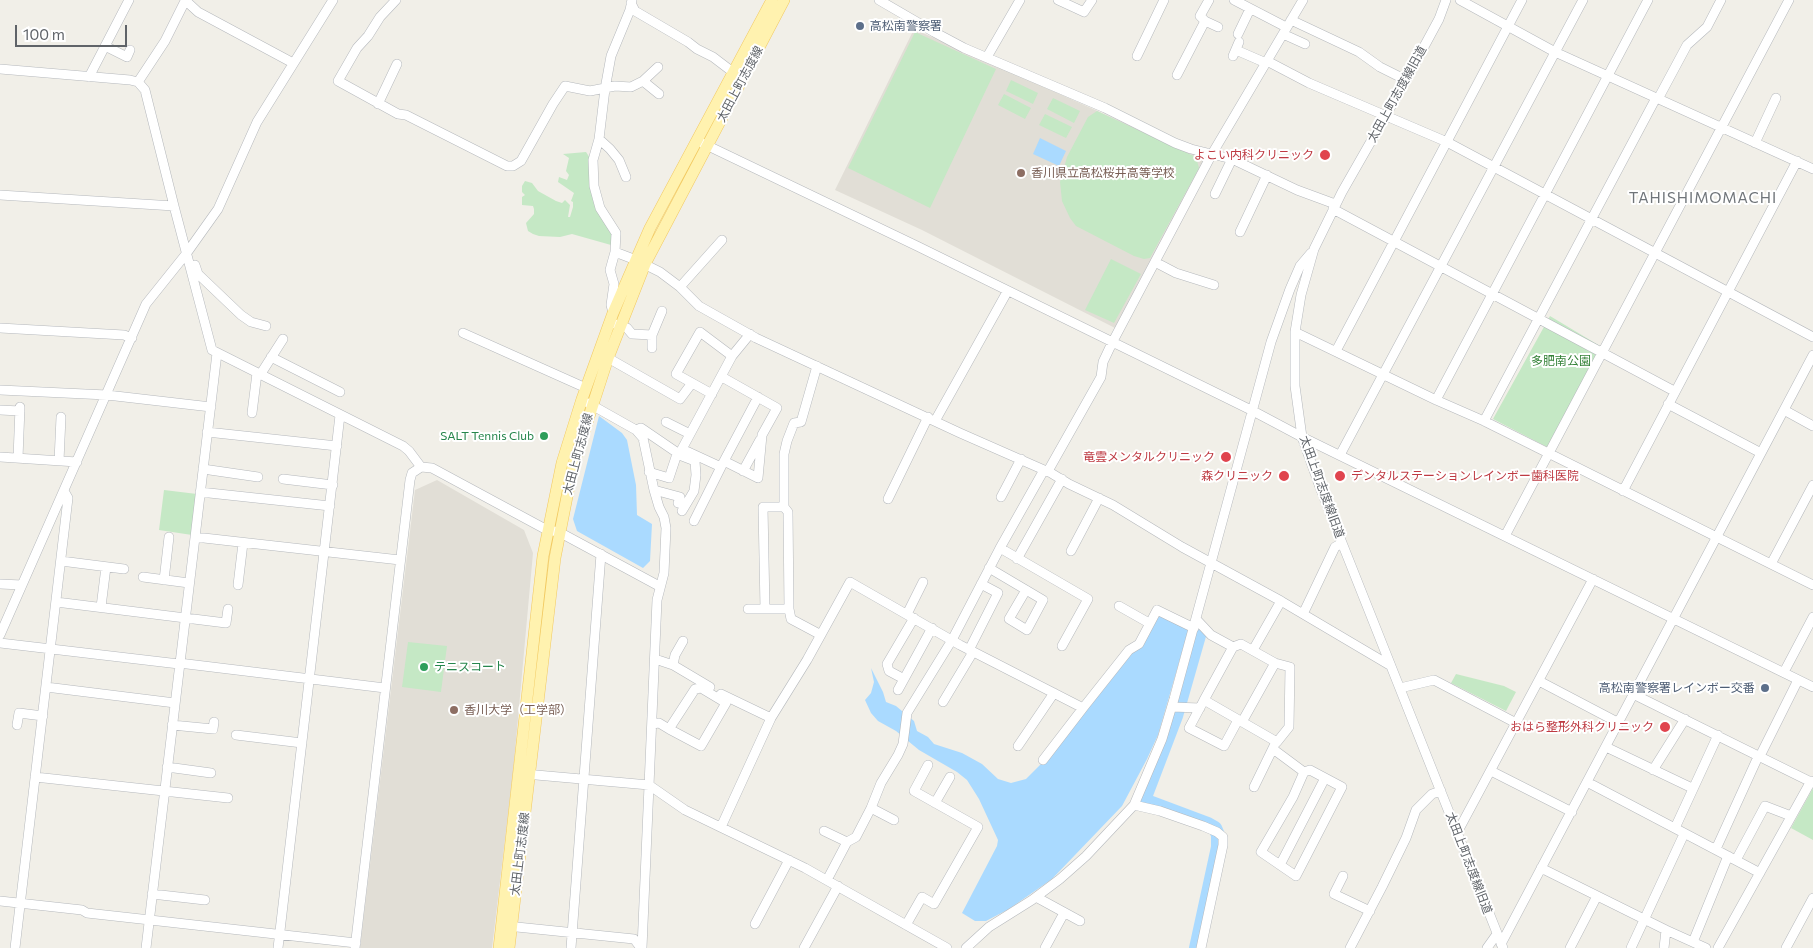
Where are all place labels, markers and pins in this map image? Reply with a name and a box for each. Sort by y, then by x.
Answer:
place label: 高松南警察署 [870,19,942,33]
marker: 高松南警察署 [854,20,866,32]
place label: よこい内科クリニック [1194,148,1314,162]
marker: よこい内科クリニック [1318,148,1332,162]
place label: 香川県立高松桜井高等学校 [1031,166,1175,180]
marker: 香川県立高松桜井高等学校 [1015,167,1027,179]
place label: SALT Tennis Club [440,429,534,443]
marker: SALT Tennis Club [538,430,550,442]
place label: 竜雲メンタルクリニック [1083,450,1215,464]
marker: 竜雲メンタルクリニック [1219,450,1233,464]
place label: 森クリニック [1201,469,1273,483]
marker: 森クリニック [1277,469,1291,483]
marker: デンタルステーションレインボー歯科医院 [1333,469,1347,483]
place label: デンタルステーションレインボー歯科医院 [1351,469,1579,483]
place label: テニスコート [434,660,506,674]
marker: テニスコート [418,661,430,673]
place label: 高松南警察署レインボー交番 [1599,681,1755,695]
marker: 高松南警察署レインボー交番 [1759,682,1771,694]
place label: 香川大学（工学部） [464,703,572,717]
marker: 香川大学（工学部） [448,704,460,716]
place label: おはら整形外科クリニック [1510,720,1654,734]
marker: おはら整形外科クリニック [1658,720,1672,734]

